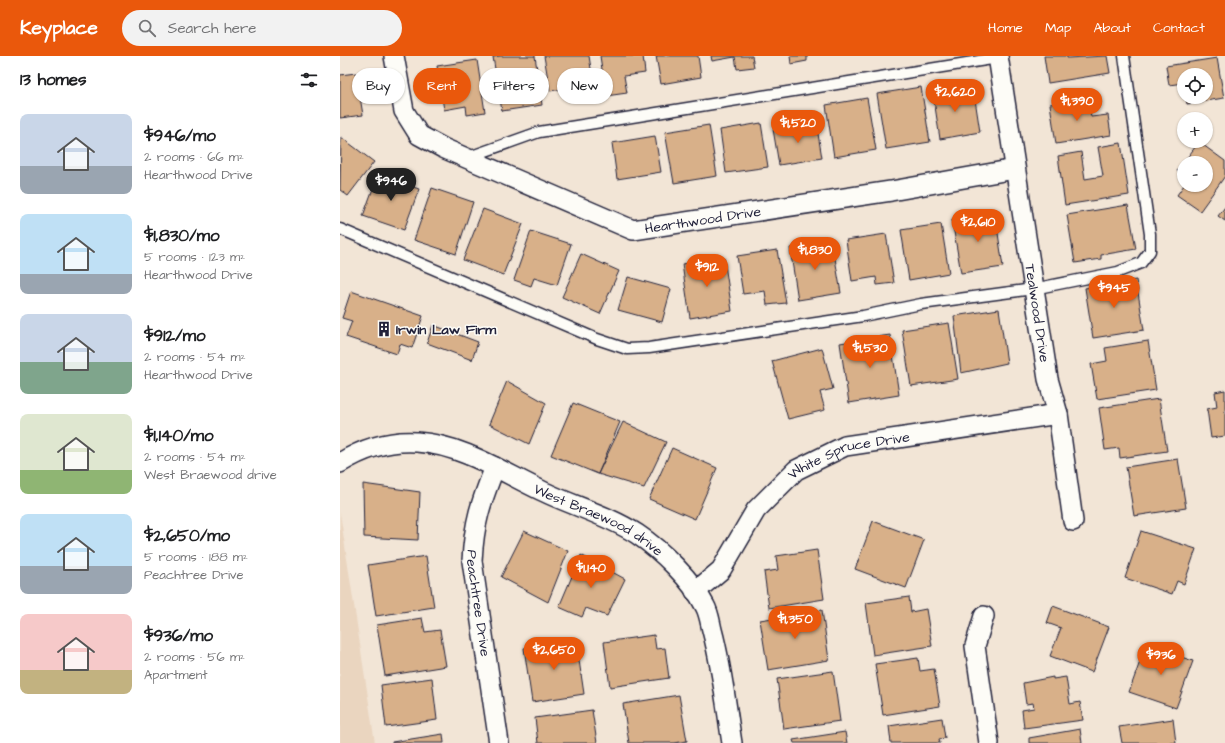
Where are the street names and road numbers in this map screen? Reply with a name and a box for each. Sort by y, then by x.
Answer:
street label: Hearthwood Drive [643,202,763,239]
street label: Tealwood Drive [1019,262,1054,364]
street label: White Spruce Drive [783,427,912,484]
street label: West Braewood drive [530,479,667,561]
street label: Peachtree Drive [461,549,495,658]

